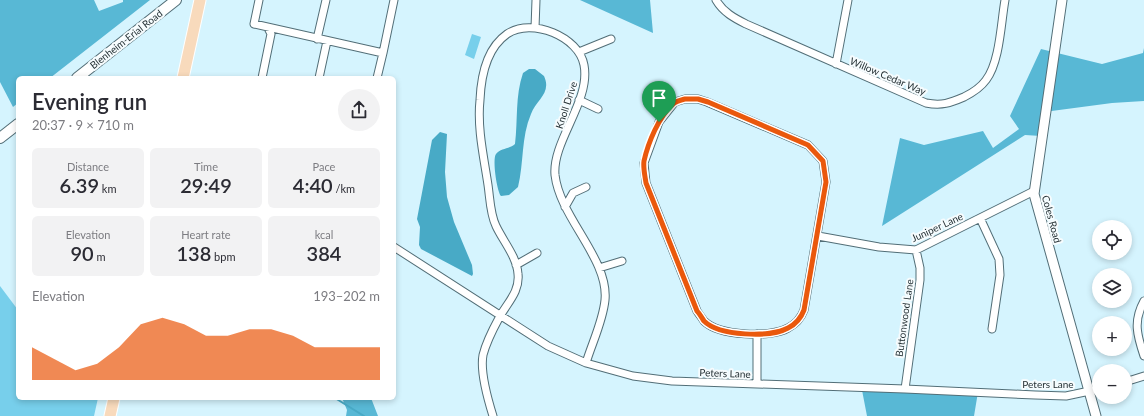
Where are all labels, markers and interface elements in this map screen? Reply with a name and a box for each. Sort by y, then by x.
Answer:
street label: Blenheim-Erial Road [87,7,165,71]
street label: Willow Cedar Way [848,55,929,98]
street label: Knoll Drive [553,80,579,130]
pin [642,81,676,122]
icon: arrive [648,87,670,109]
text: Evening run [32,88,147,115]
button: share [338,89,380,131]
text: 20:37 · 9 × 710 m [32,117,134,133]
text: Distance [67,160,109,173]
text: Time [194,160,218,173]
text: Pace [313,160,335,173]
text: 6.39 [60,173,99,197]
text: 29:49 [180,173,232,197]
text: 4:40 [293,173,333,197]
text: km [99,182,116,195]
text: /km [333,182,355,195]
street label: Coles Road [1040,194,1064,244]
street label: Juniper Lane [909,210,965,244]
map controls [1092,220,1132,404]
button: locate [1092,220,1132,260]
text: Elevation [66,228,110,241]
text: Heart rate [181,228,231,241]
text: kcal [315,228,333,241]
text: 90 [70,241,94,265]
text: 138 [176,241,211,265]
text: 384 [307,241,341,265]
text: m [94,250,106,263]
text: bpm [211,250,236,263]
button: layers [1092,268,1132,308]
street label: Buttonwood Lane [893,278,915,358]
text: Elevation [32,288,85,304]
text: 193–202 m [313,288,380,304]
button: + [1092,316,1132,356]
button: − [1092,364,1132,404]
street label: Peters Lane [699,366,751,380]
street label: Peters Lane [1022,378,1074,390]

